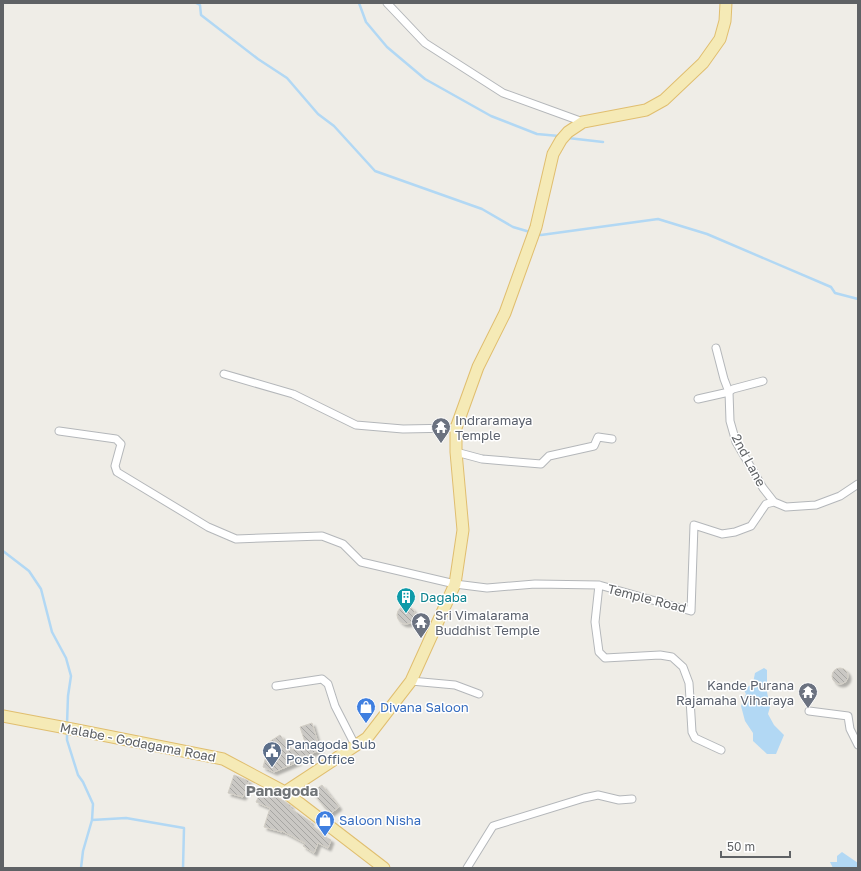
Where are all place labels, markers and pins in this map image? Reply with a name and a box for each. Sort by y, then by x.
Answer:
place label: Indraramaya Temple [455,412,532,443]
temple icon: Indraramaya Temple [430,416,452,444]
building icon: Dagaba [395,586,417,614]
place label: Dagaba [420,589,467,605]
place label: Sri Vimalarama Buddhist Temple [435,607,540,638]
temple icon: Sri Vimalarama Buddhist Temple [410,611,432,639]
place label: Kande Purana Rajamaha Viharaya [676,677,794,708]
temple icon: Kande Purana Rajamaha Viharaya [797,681,819,709]
shop icon: Divana Saloon [355,696,377,724]
place label: Divana Saloon [380,699,469,715]
place label: Panagoda Sub Post Office [286,736,376,767]
public building icon: Panagoda Sub Post Office [261,740,283,768]
shop icon: Saloon Nisha [314,809,336,837]
place label: Saloon Nisha [339,812,421,828]

